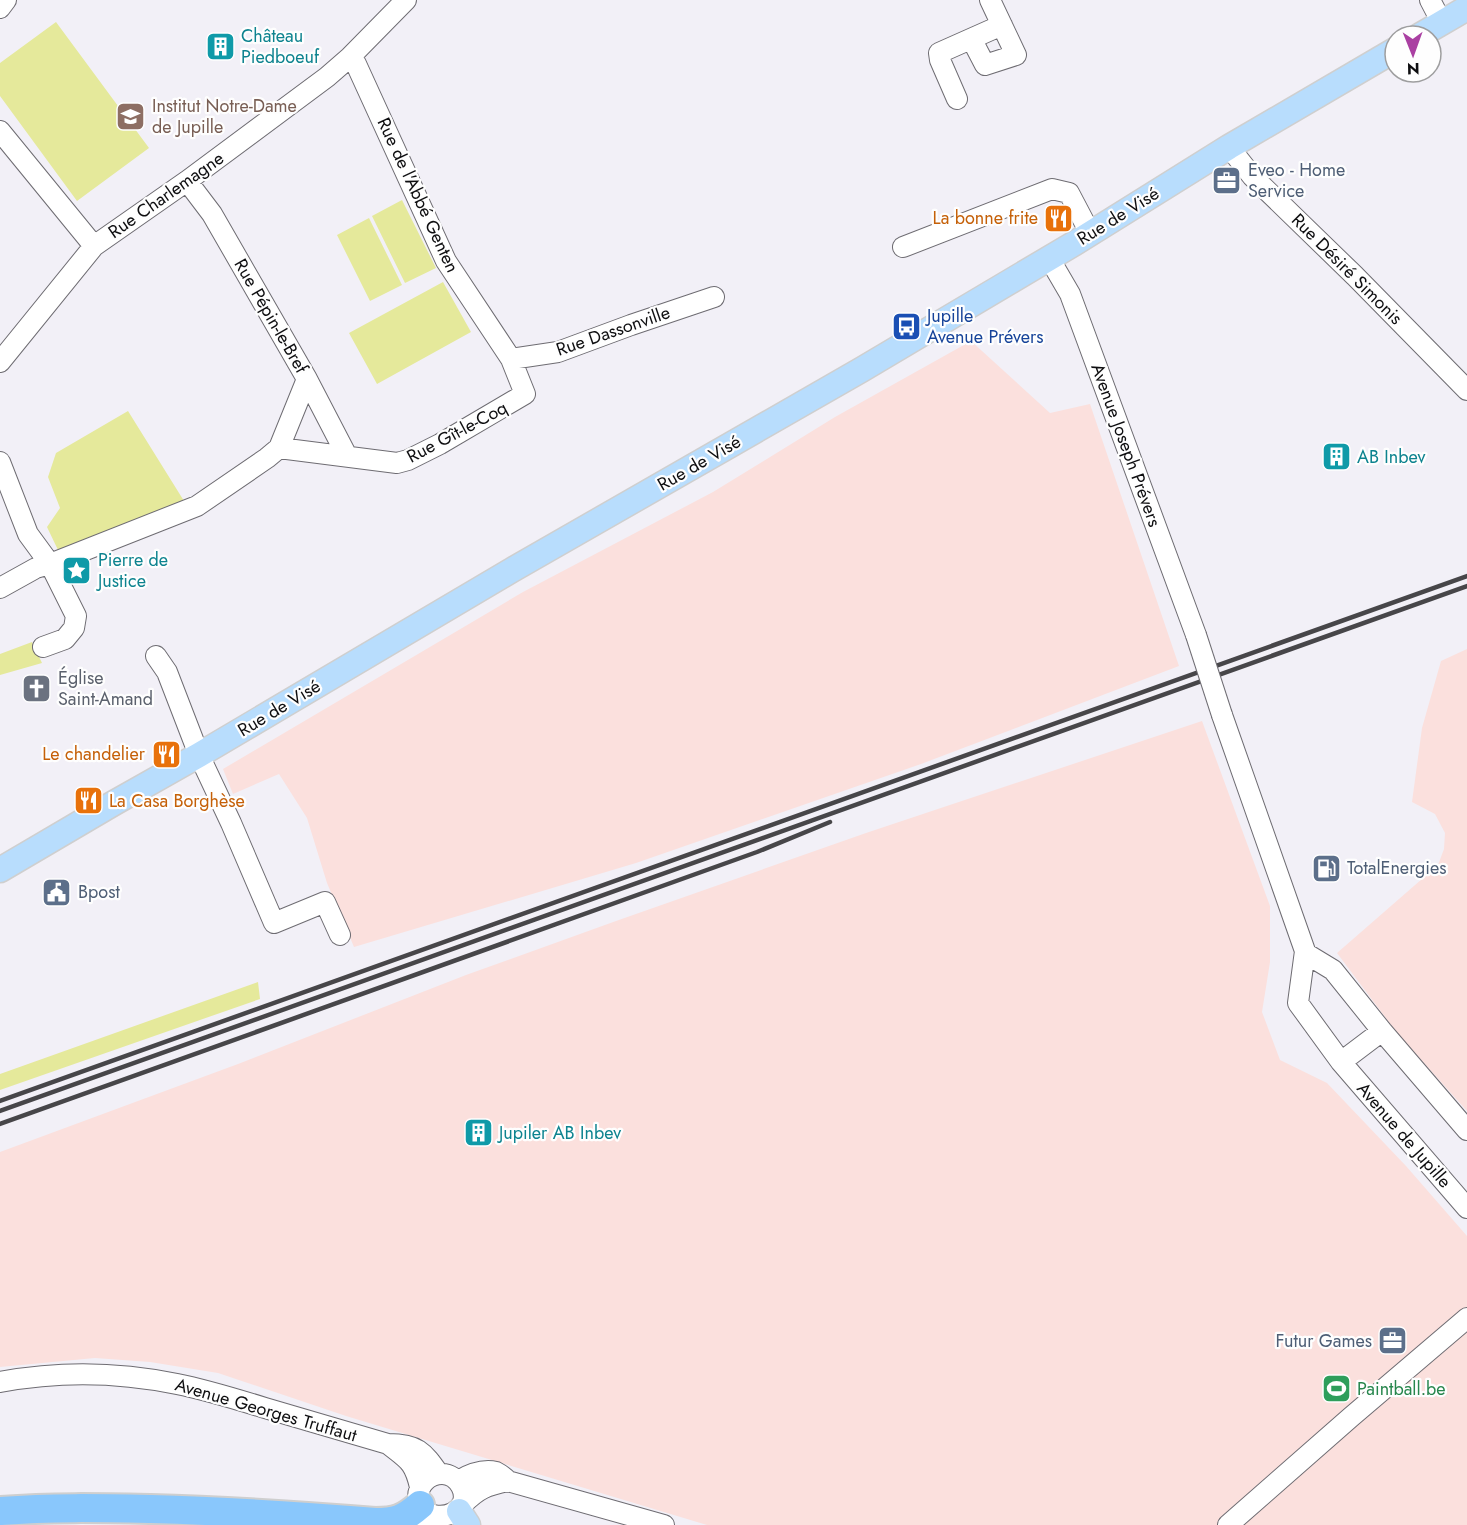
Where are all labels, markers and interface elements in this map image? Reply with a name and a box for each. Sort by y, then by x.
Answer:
place label: Château Piedboeuf [241,23,320,70]
north arrow [1383,24,1443,84]
building icon: Château Piedboeuf [204,30,236,62]
text: N [1407,57,1420,80]
place label: Institut Notre-Dame de Jupille [152,93,297,140]
school or university icon: Institut Notre-Dame de Jupille [115,100,147,132]
street label: Rue de l'Abbé Genten [371,113,465,277]
street label: Rue Charlemagne [103,145,229,245]
place label: Eveo - Home Service [1248,157,1345,204]
office icon: Eveo - Home Service [1211,164,1243,196]
street label: Rue de Visé [1072,181,1164,251]
restaurant icon: La bonne frite [1043,202,1075,234]
place label: La bonne frite [933,205,1038,231]
street label: Rue Désiré Simonis [1285,207,1409,331]
street label: Rue Pépin-le-Bref [228,254,315,379]
street label: Rue Dassonville [553,299,673,363]
place label: Jupille Avenue Prévers [925,303,1043,350]
bus stop icon: Jupille Avenue Prévers [890,310,922,342]
street label: Avenue Joseph Prévers [1084,360,1168,530]
street label: Rue Gît-le-Coq [402,395,512,469]
street label: Rue de Visé [653,429,745,497]
building icon: AB Inbev [1320,441,1352,473]
place label: AB Inbev [1357,444,1425,470]
place label: Pierre de Justice [96,547,168,594]
place icon: Pierre de Justice [61,554,93,586]
place label: Église Saint-Amand [58,665,153,712]
church icon: Église Saint-Amand [21,672,53,704]
street label: Rue de Visé [233,673,325,743]
restaurant icon: Le chandelier [150,738,182,770]
place label: Le chandelier [42,741,146,767]
restaurant icon: La Casa Borghèse [72,785,104,817]
place label: La Casa Borghèse [109,788,245,814]
fuel station icon: TotalEnergies [1310,852,1342,884]
place label: TotalEnergies [1347,855,1447,881]
public building icon: Bpost [41,876,73,908]
place label: Bpost [78,879,120,905]
street label: Avenue de Jupille [1351,1076,1457,1194]
building icon: Jupiler AB Inbev [462,1117,494,1149]
place label: Jupiler AB Inbev [497,1120,621,1146]
office icon: Futur Games [1377,1325,1409,1357]
place label: Futur Games [1275,1328,1372,1354]
street label: Avenue Georges Truffaut [172,1372,361,1449]
sports icon: Paintball.be [1320,1373,1352,1405]
place label: Paintball.be [1357,1376,1446,1402]

